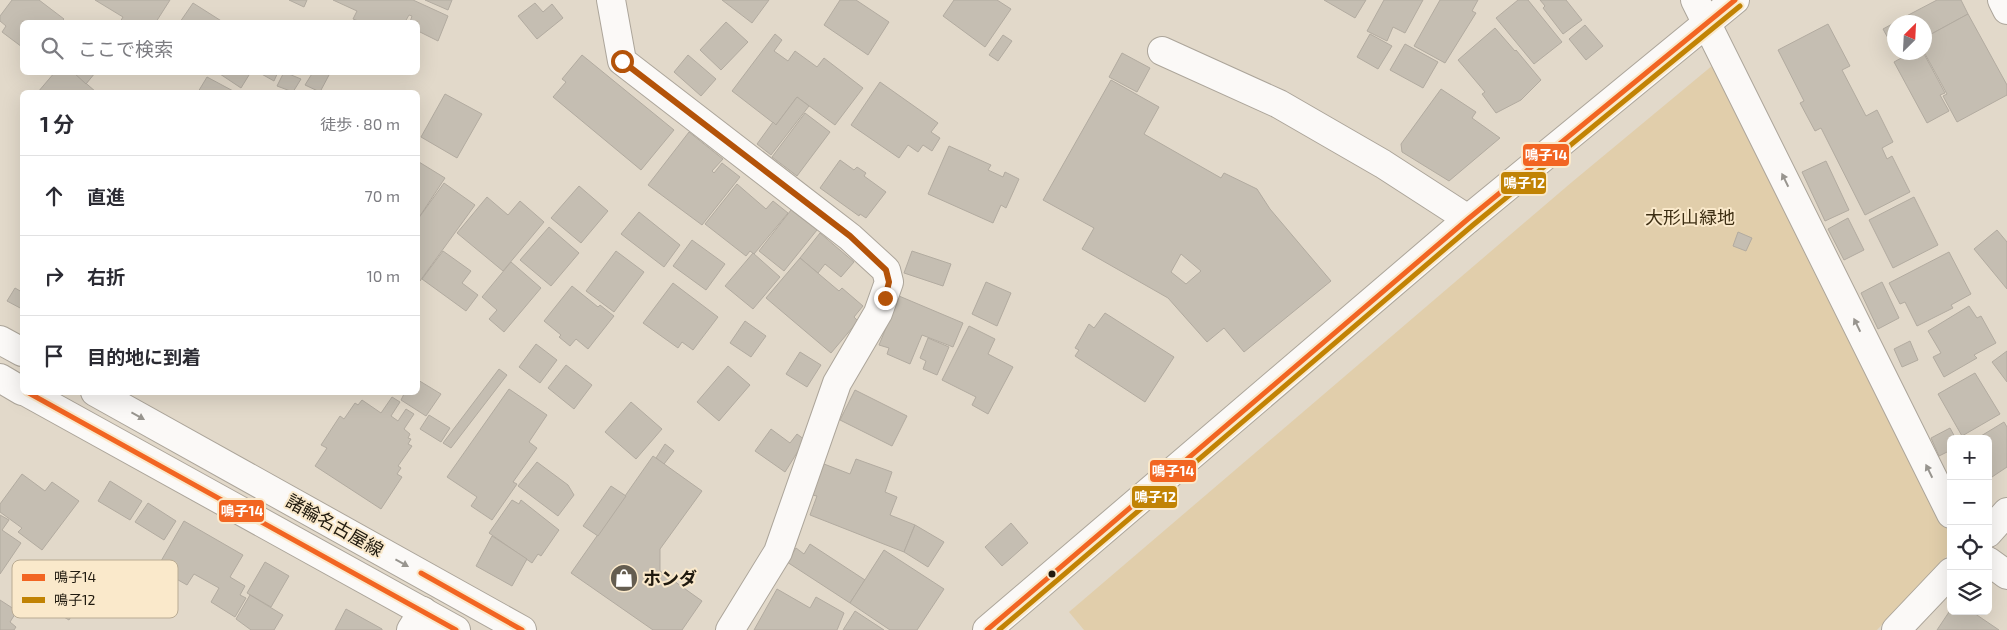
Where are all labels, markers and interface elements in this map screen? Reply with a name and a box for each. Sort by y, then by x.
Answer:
north arrow [1887,15,1932,60]
search box [20,20,420,75]
icon: search [38,34,66,62]
text: ここで検索 [78,37,173,60]
route start [611,50,634,73]
text: 1 分 [40,111,75,136]
text: 徒歩 · 80 m [320,114,400,133]
line badge: 鳴子14 [1522,143,1570,167]
text: 鳴子14 [1525,146,1568,163]
line badge: 鳴子12 [1500,171,1547,195]
one-way arrow [1780,172,1789,187]
text: 鳴子12 [1503,174,1545,191]
icon: ahead [40,182,68,210]
text: 直進 [87,185,125,208]
text: 70 m [365,186,400,205]
park label: 大形山緑地 [1645,206,1735,228]
icon: right [40,262,68,290]
text: 右折 [87,265,125,288]
text: 10 m [366,266,400,285]
route end [874,287,897,310]
one-way arrow [1853,318,1861,332]
icon: arrive [40,342,68,370]
text: 目的地に到着 [87,345,201,368]
one-way arrow [130,412,145,420]
map controls [1947,435,1992,615]
button: + [1947,435,1992,480]
line badge: 鳴子14 [1149,459,1197,483]
text: 鳴子14 [1152,462,1195,479]
one-way arrow [1925,464,1933,478]
button: − [1947,480,1992,525]
line badge: 鳴子12 [1131,485,1178,509]
text: 鳴子12 [1134,488,1176,505]
street label: 諸輪名古屋線 [282,489,388,561]
line badge: 鳴子14 [218,499,265,523]
text: 鳴子14 [221,502,264,519]
button: locate [1947,525,1992,570]
one-way arrow [395,559,410,567]
legend [12,560,178,618]
shop icon: ホンダ [609,563,639,593]
place label: ホンダ [643,567,697,589]
text: 鳴子14 [54,568,96,585]
unlabelled marker [1047,569,1057,579]
button: layers [1947,570,1992,615]
text: 鳴子12 [54,591,96,608]

